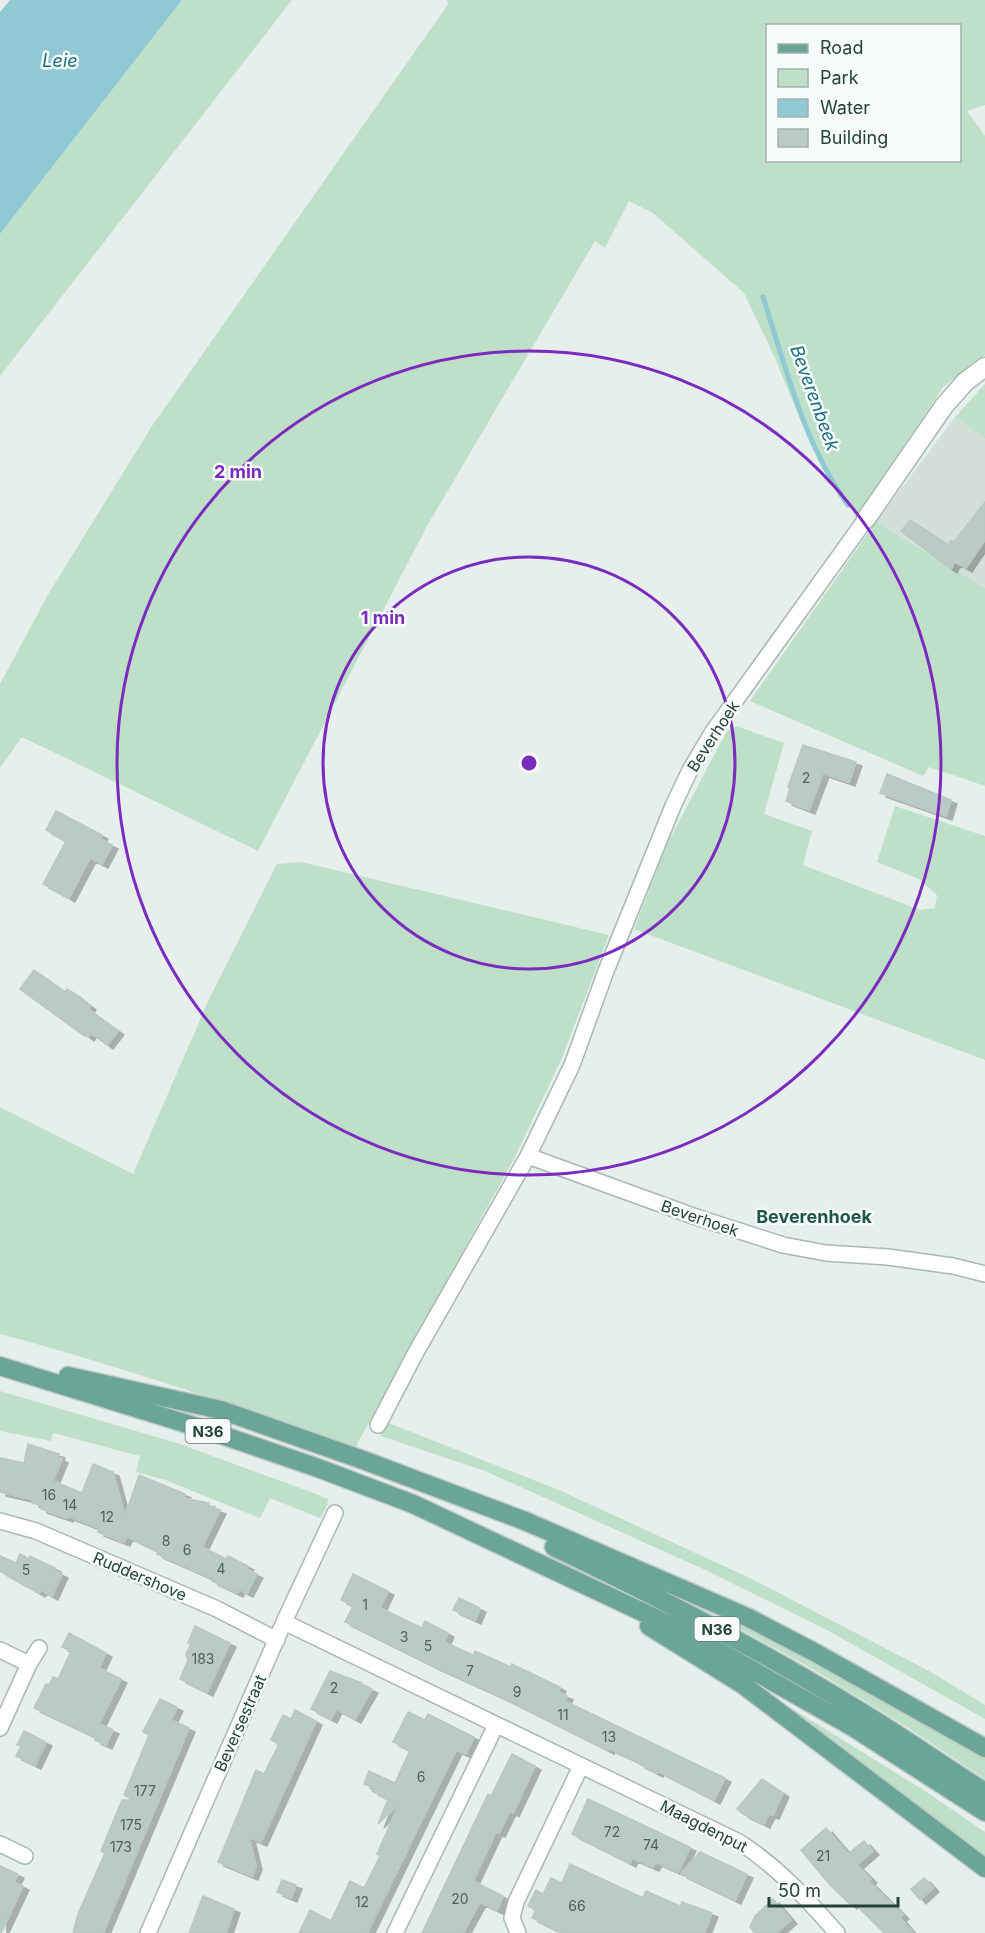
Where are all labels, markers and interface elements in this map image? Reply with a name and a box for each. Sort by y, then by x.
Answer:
legend [766,24,961,162]
text: Road [820,37,863,58]
water label: Leie [42,50,78,71]
text: Park [820,67,859,88]
text: Water [820,97,870,118]
text: Building [820,127,888,148]
water label: Beverenbeek [786,342,844,455]
text: 2 min [214,461,262,482]
text: 1 min [361,607,405,628]
street label: Beverhoek [683,696,744,775]
centre of rings [519,753,539,773]
house number: 2 [802,769,810,786]
street label: Beverhoek [658,1195,742,1241]
district label: Beverenhoek [756,1206,872,1227]
road number: N36 [186,1419,230,1443]
house number: 16 [42,1486,56,1503]
house number: 14 [63,1496,77,1513]
house number: 12 [100,1508,114,1525]
house number: 8 [162,1532,170,1549]
house number: 6 [183,1541,191,1558]
street label: Ruddershove [90,1547,190,1605]
house number: 4 [216,1560,226,1577]
house number: 5 [22,1561,30,1578]
house number: 1 [362,1596,368,1613]
road number: N36 [694,1617,740,1641]
house number: 3 [400,1628,408,1645]
house number: 5 [424,1637,432,1654]
house number: 183 [191,1650,215,1667]
house number: 7 [466,1662,474,1679]
street label: Beversestraat [210,1671,270,1775]
house number: 2 [330,1679,338,1696]
house number: 9 [513,1683,521,1700]
house number: 11 [557,1706,569,1723]
house number: 13 [602,1728,616,1745]
house number: 6 [417,1768,425,1785]
house number: 177 [134,1782,156,1799]
street label: Maagdenput [657,1795,751,1857]
house number: 175 [120,1816,142,1833]
house number: 72 [604,1823,620,1840]
house number: 74 [643,1836,659,1853]
house number: 173 [110,1838,132,1855]
house number: 21 [816,1847,830,1864]
scale bar [769,1870,898,1908]
text: 50 m [778,1880,821,1901]
house number: 20 [451,1890,469,1907]
house number: 12 [355,1893,369,1910]
house number: 66 [568,1897,586,1914]

